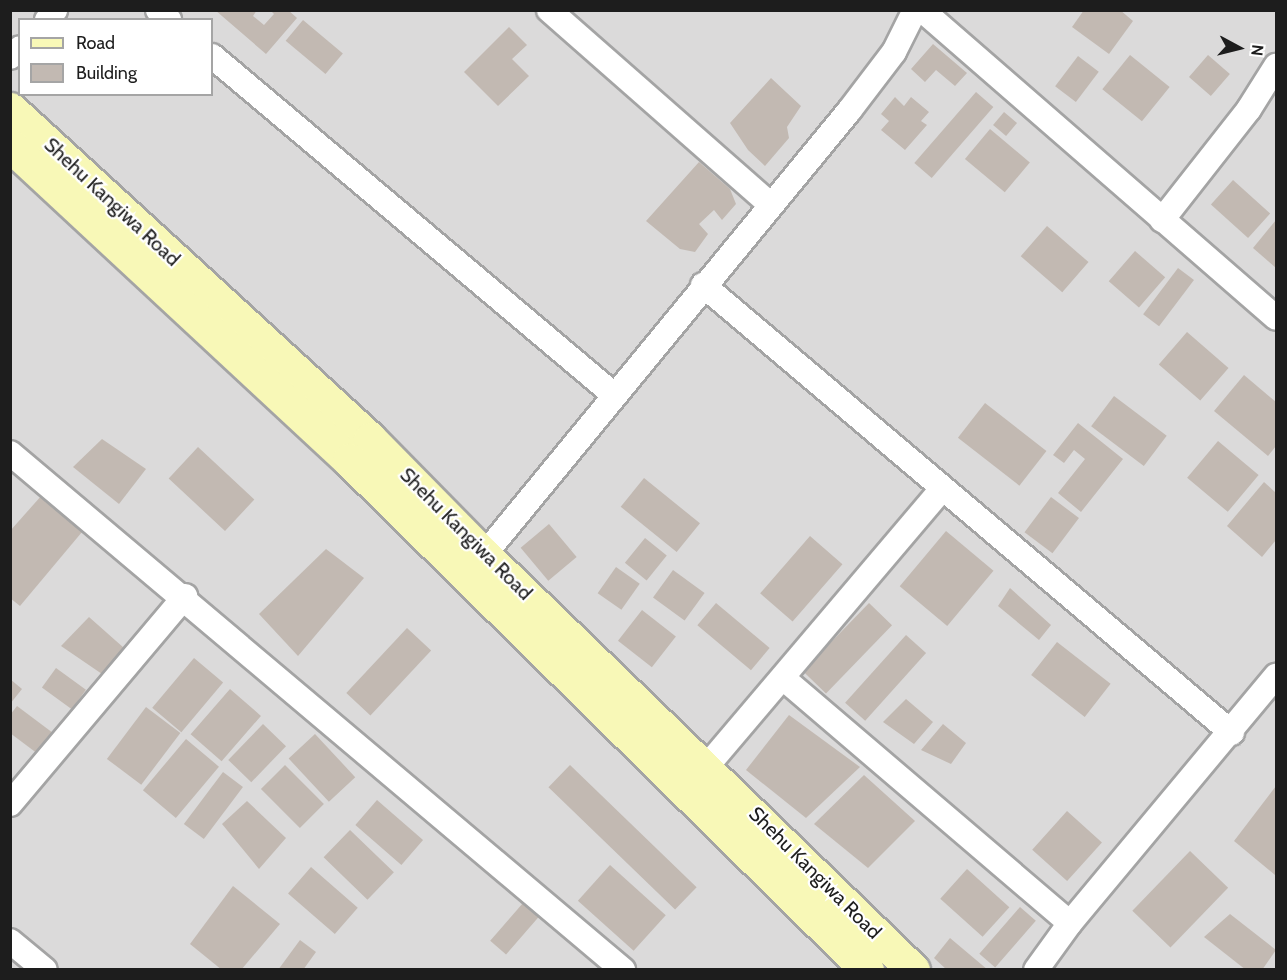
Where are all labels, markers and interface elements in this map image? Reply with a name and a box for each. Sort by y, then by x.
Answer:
legend [18,18,213,96]
north arrow [1209,18,1269,78]
text: Road [76,32,115,54]
text: N [1247,43,1267,57]
text: Building [76,62,137,84]
street label: Shehu Kangiwa Road [39,133,185,271]
street label: Shehu Kangiwa Road [395,463,537,605]
street label: Shehu Kangiwa Road [744,802,886,944]

